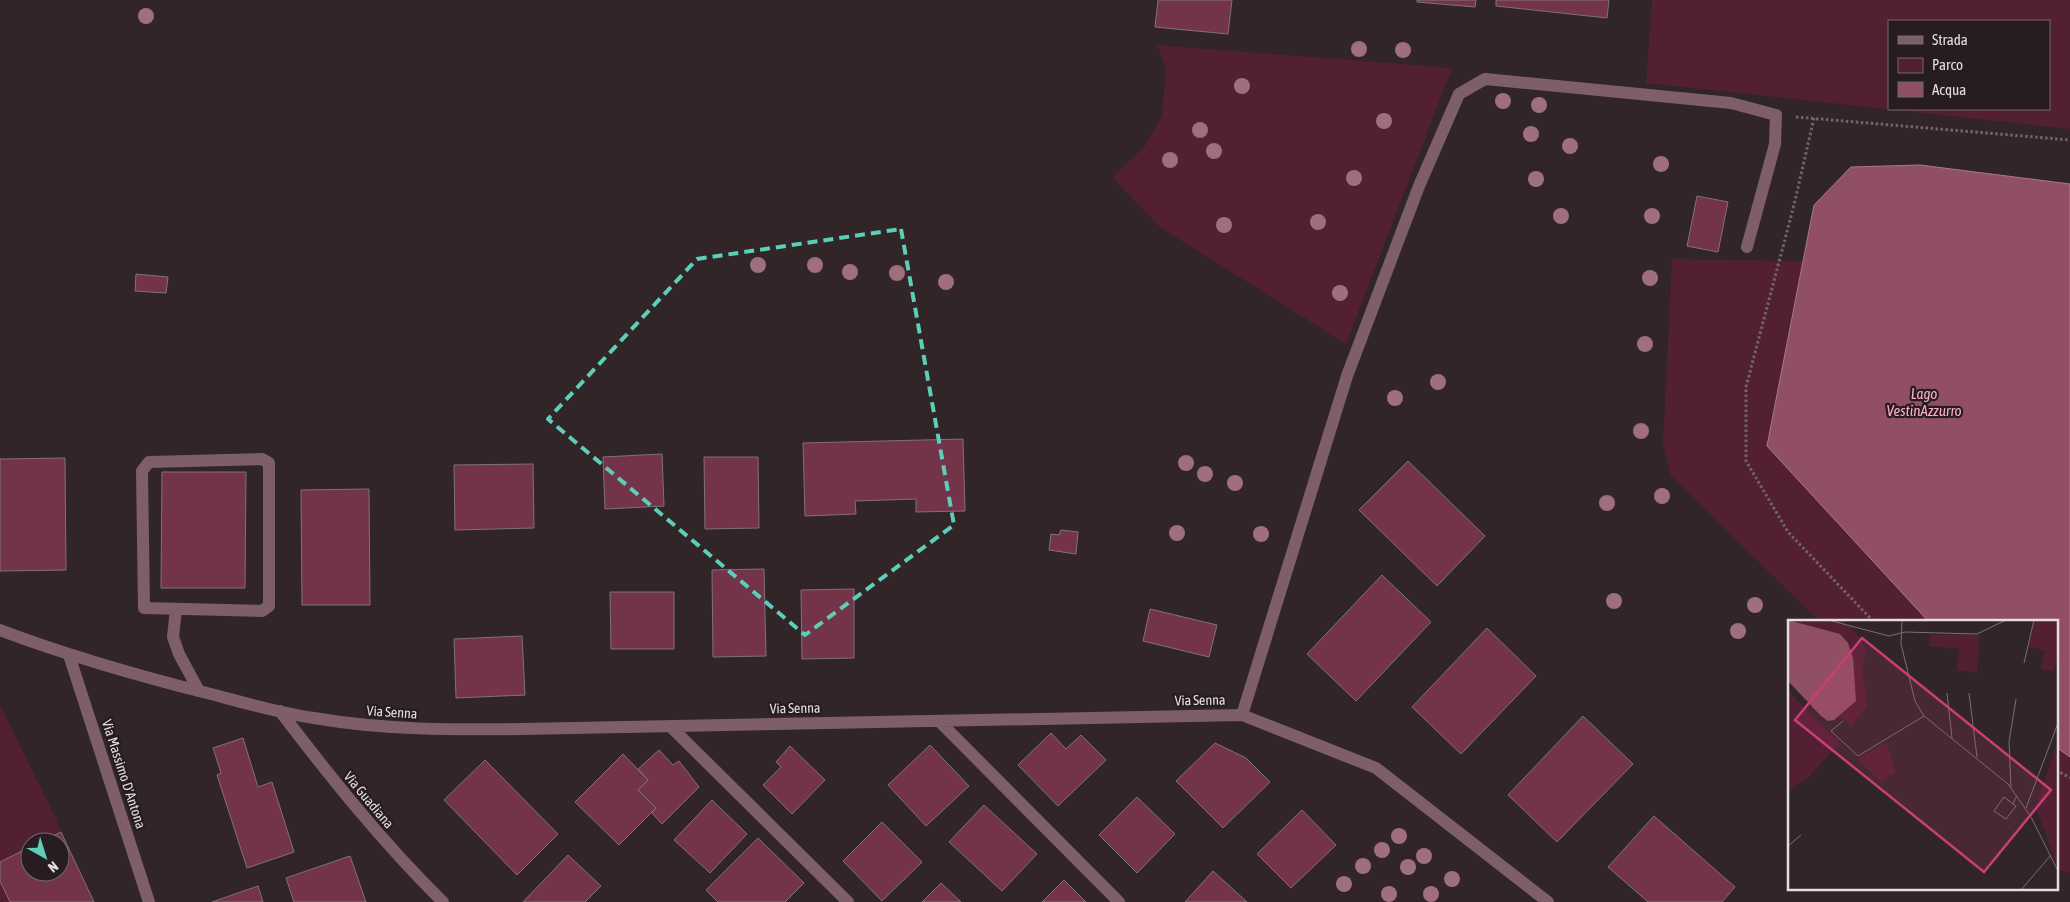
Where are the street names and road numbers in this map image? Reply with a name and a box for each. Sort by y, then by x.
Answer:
street label: Via Senna [1174,692,1226,708]
street label: Via Senna [769,700,821,716]
street label: Via Senna [366,702,418,722]
street label: Via Massimo D'Antona [99,717,149,831]
street label: Via Guadiana [341,768,397,832]

